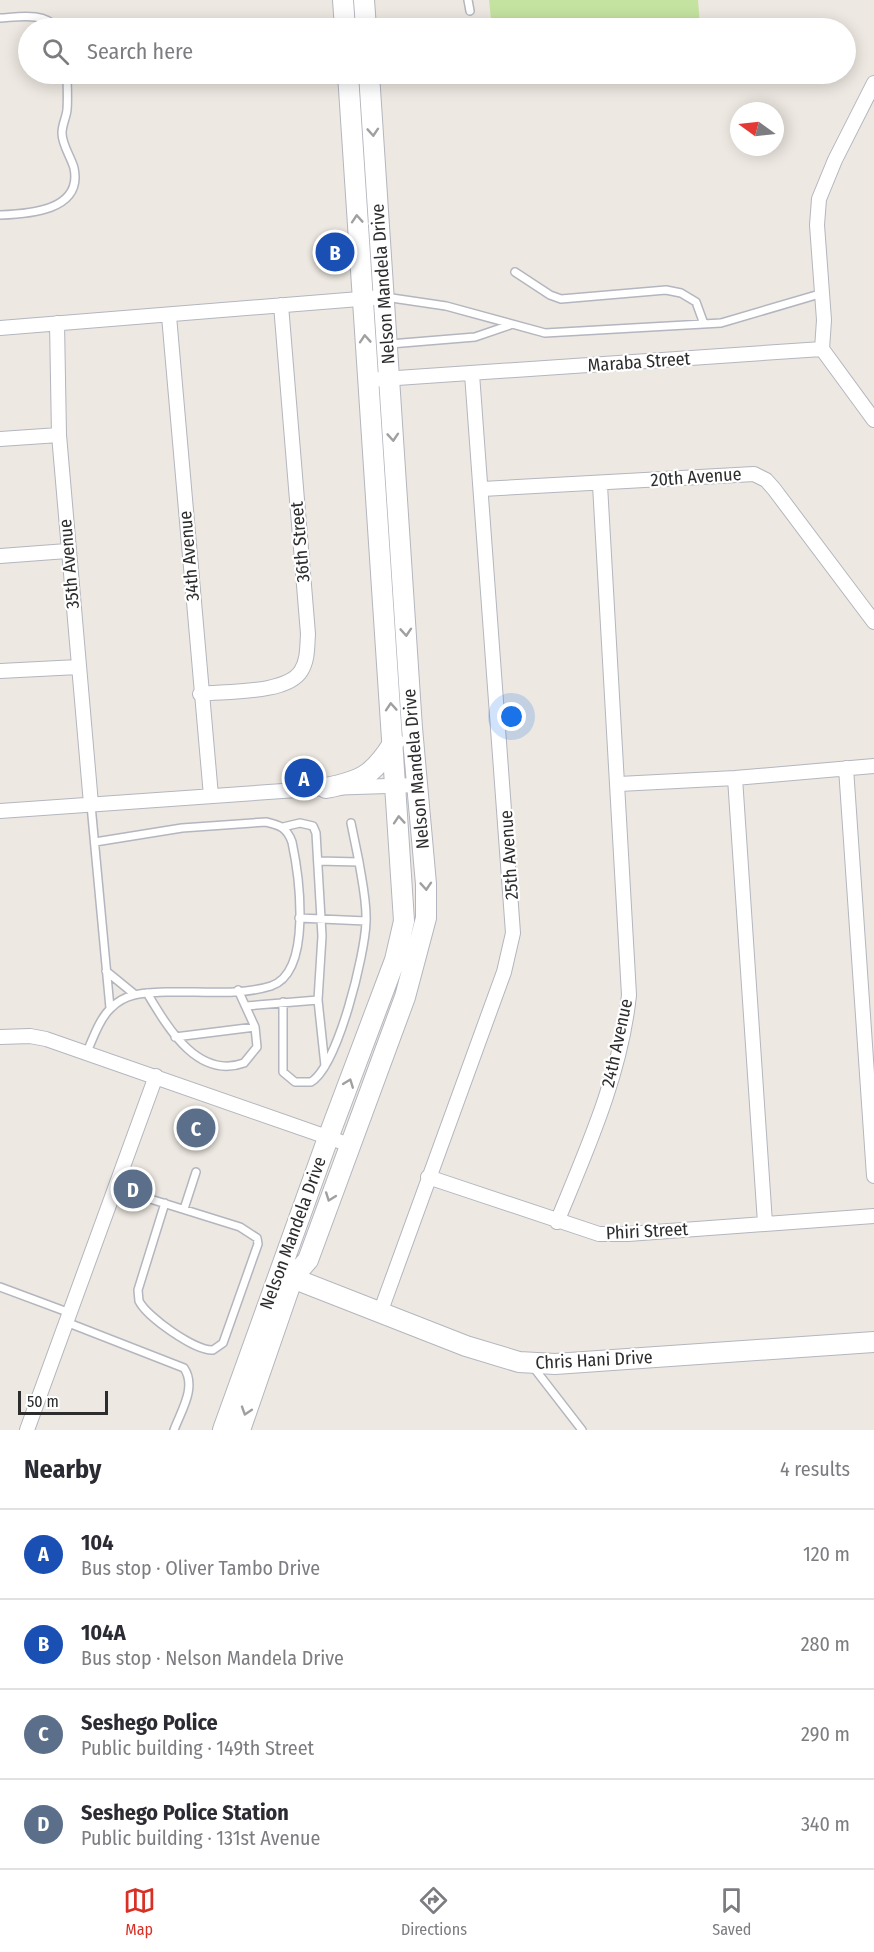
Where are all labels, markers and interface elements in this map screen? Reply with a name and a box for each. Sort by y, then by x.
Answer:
search box [18,18,856,84]
icon: search [39,35,72,68]
text: Search here [87,38,193,65]
north arrow [730,102,784,156]
one-way arrow [366,127,379,136]
street label: Nelson Mandela Drive [366,203,400,365]
one-way arrow [351,215,364,224]
pin: B [316,230,354,274]
one-way arrow [359,335,372,344]
street label: Maraba Street [587,347,691,377]
one-way arrow [387,433,400,442]
street label: 20th Avenue [650,463,742,491]
street label: 36th Street [286,501,314,583]
street label: 34th Avenue [174,510,204,602]
street label: 35th Avenue [54,518,84,610]
one-way arrow [399,627,412,636]
street label: Nelson Mandela Drive [398,688,434,850]
one-way arrow [385,702,398,711]
your location [497,702,526,731]
pin: A [284,756,324,800]
street label: 25th Avenue [495,809,523,901]
one-way arrow [393,816,406,825]
one-way arrow [419,881,432,890]
street label: 24th Avenue [597,997,637,1089]
one-way arrow [342,1078,354,1089]
pin: C [176,1106,216,1150]
street label: Nelson Mandela Drive [255,1154,331,1312]
pin: D [114,1166,152,1212]
one-way arrow [325,1191,337,1202]
street label: Phiri Street [605,1218,689,1244]
street label: Chris Hani Drive [535,1346,653,1374]
scale bar [18,1388,108,1416]
text: 50 m [27,1392,59,1411]
one-way arrow [240,1405,253,1416]
text: Nearby [24,1454,101,1485]
text: 4 results [780,1457,850,1481]
text: 104 [81,1529,114,1556]
text: A [38,1542,49,1566]
text: 120 m [803,1542,850,1566]
text: Bus stop · Oliver Tambo Drive [81,1556,320,1580]
text: 104A [81,1619,126,1646]
text: B [38,1632,49,1656]
text: 280 m [801,1632,850,1656]
text: Bus stop · Nelson Mandela Drive [81,1646,344,1670]
text: Seshego Police [81,1709,218,1736]
text: C [38,1722,49,1746]
text: 290 m [801,1722,850,1746]
text: Public building · 149th Street [81,1736,314,1760]
text: Seshego Police Station [81,1799,289,1826]
text: D [38,1812,49,1836]
text: 340 m [801,1812,850,1836]
text: Public building · 131st Avenue [81,1826,320,1850]
tab: Map [123,1884,156,1939]
tab: Directions [401,1884,467,1939]
tab: Saved [712,1884,751,1939]

